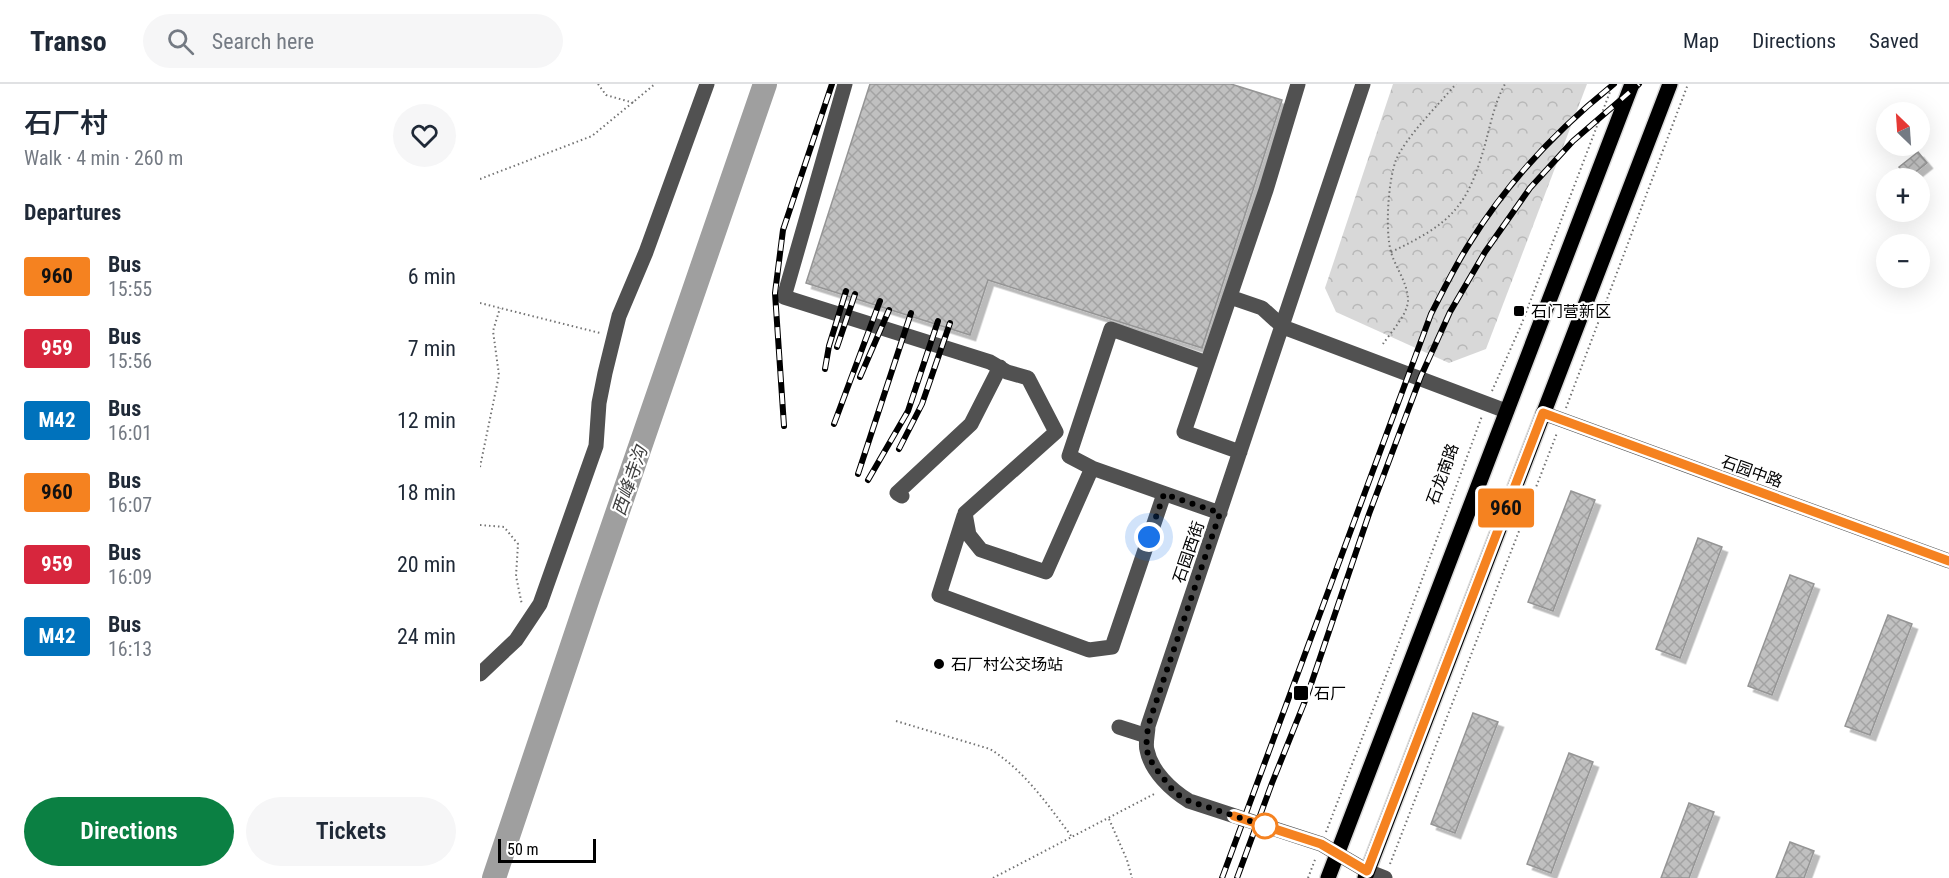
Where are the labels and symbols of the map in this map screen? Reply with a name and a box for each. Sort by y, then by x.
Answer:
north arrow [1876,102,1930,156]
place label: 石门营新区 [1531,302,1611,321]
marker: 石门营新区 [1512,304,1526,318]
water label: 西峰寺沟 [608,441,652,518]
street label: 石龙南路 [1423,441,1462,507]
street label: 石园中路 [1719,452,1785,491]
line badge: 960 [1472,488,1540,528]
street label: 石园西街 [1169,519,1208,586]
your location [1134,522,1164,552]
place label: 石厂村公交场站 [951,655,1063,674]
marker: 石厂村公交场站 [932,657,946,671]
marker: 石厂 [1292,684,1310,702]
place label: 石厂 [1314,684,1346,703]
unlabelled marker [1252,813,1278,839]
scale bar [498,836,596,864]

